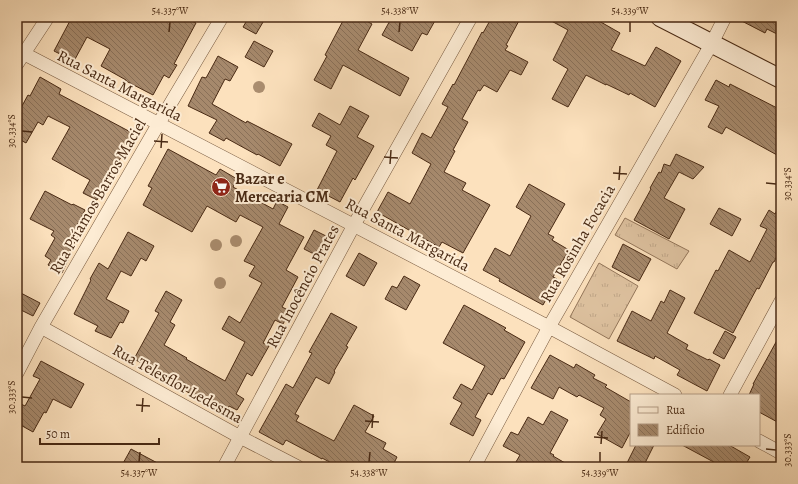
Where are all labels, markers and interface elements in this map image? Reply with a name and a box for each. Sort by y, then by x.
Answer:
text: 54.337°W [152,4,189,17]
text: 54.338°W [381,4,419,17]
text: 54.339°W [611,4,649,17]
street label: Rua Santa Margarida [53,45,186,127]
text: 30.334°S [5,114,18,148]
street label: Rua Príamos Barros Maciel [44,115,151,278]
text: 30.334°S [781,167,794,201]
place label: Bazar e Mercearia CM [235,168,329,208]
supermarket icon: Bazar e Mercearia CM [210,176,232,198]
street label: Rua Rosinha Focacia [535,180,621,307]
street label: Rua Santa Margarida [342,193,474,277]
street label: Rua Inocêncio Prates [261,221,345,352]
street label: Rua Telesflor Ledesma [108,339,247,429]
text: 30.333°S [5,380,18,414]
legend [630,394,760,446]
text: Rua [666,402,685,418]
scale bar [40,420,159,446]
text: Edifício [666,422,704,438]
text: 50 m [46,426,70,442]
text: 30.333°S [781,433,794,467]
text: 54.337°W [121,466,158,479]
text: 54.338°W [350,466,388,479]
text: 54.339°W [581,466,619,479]

